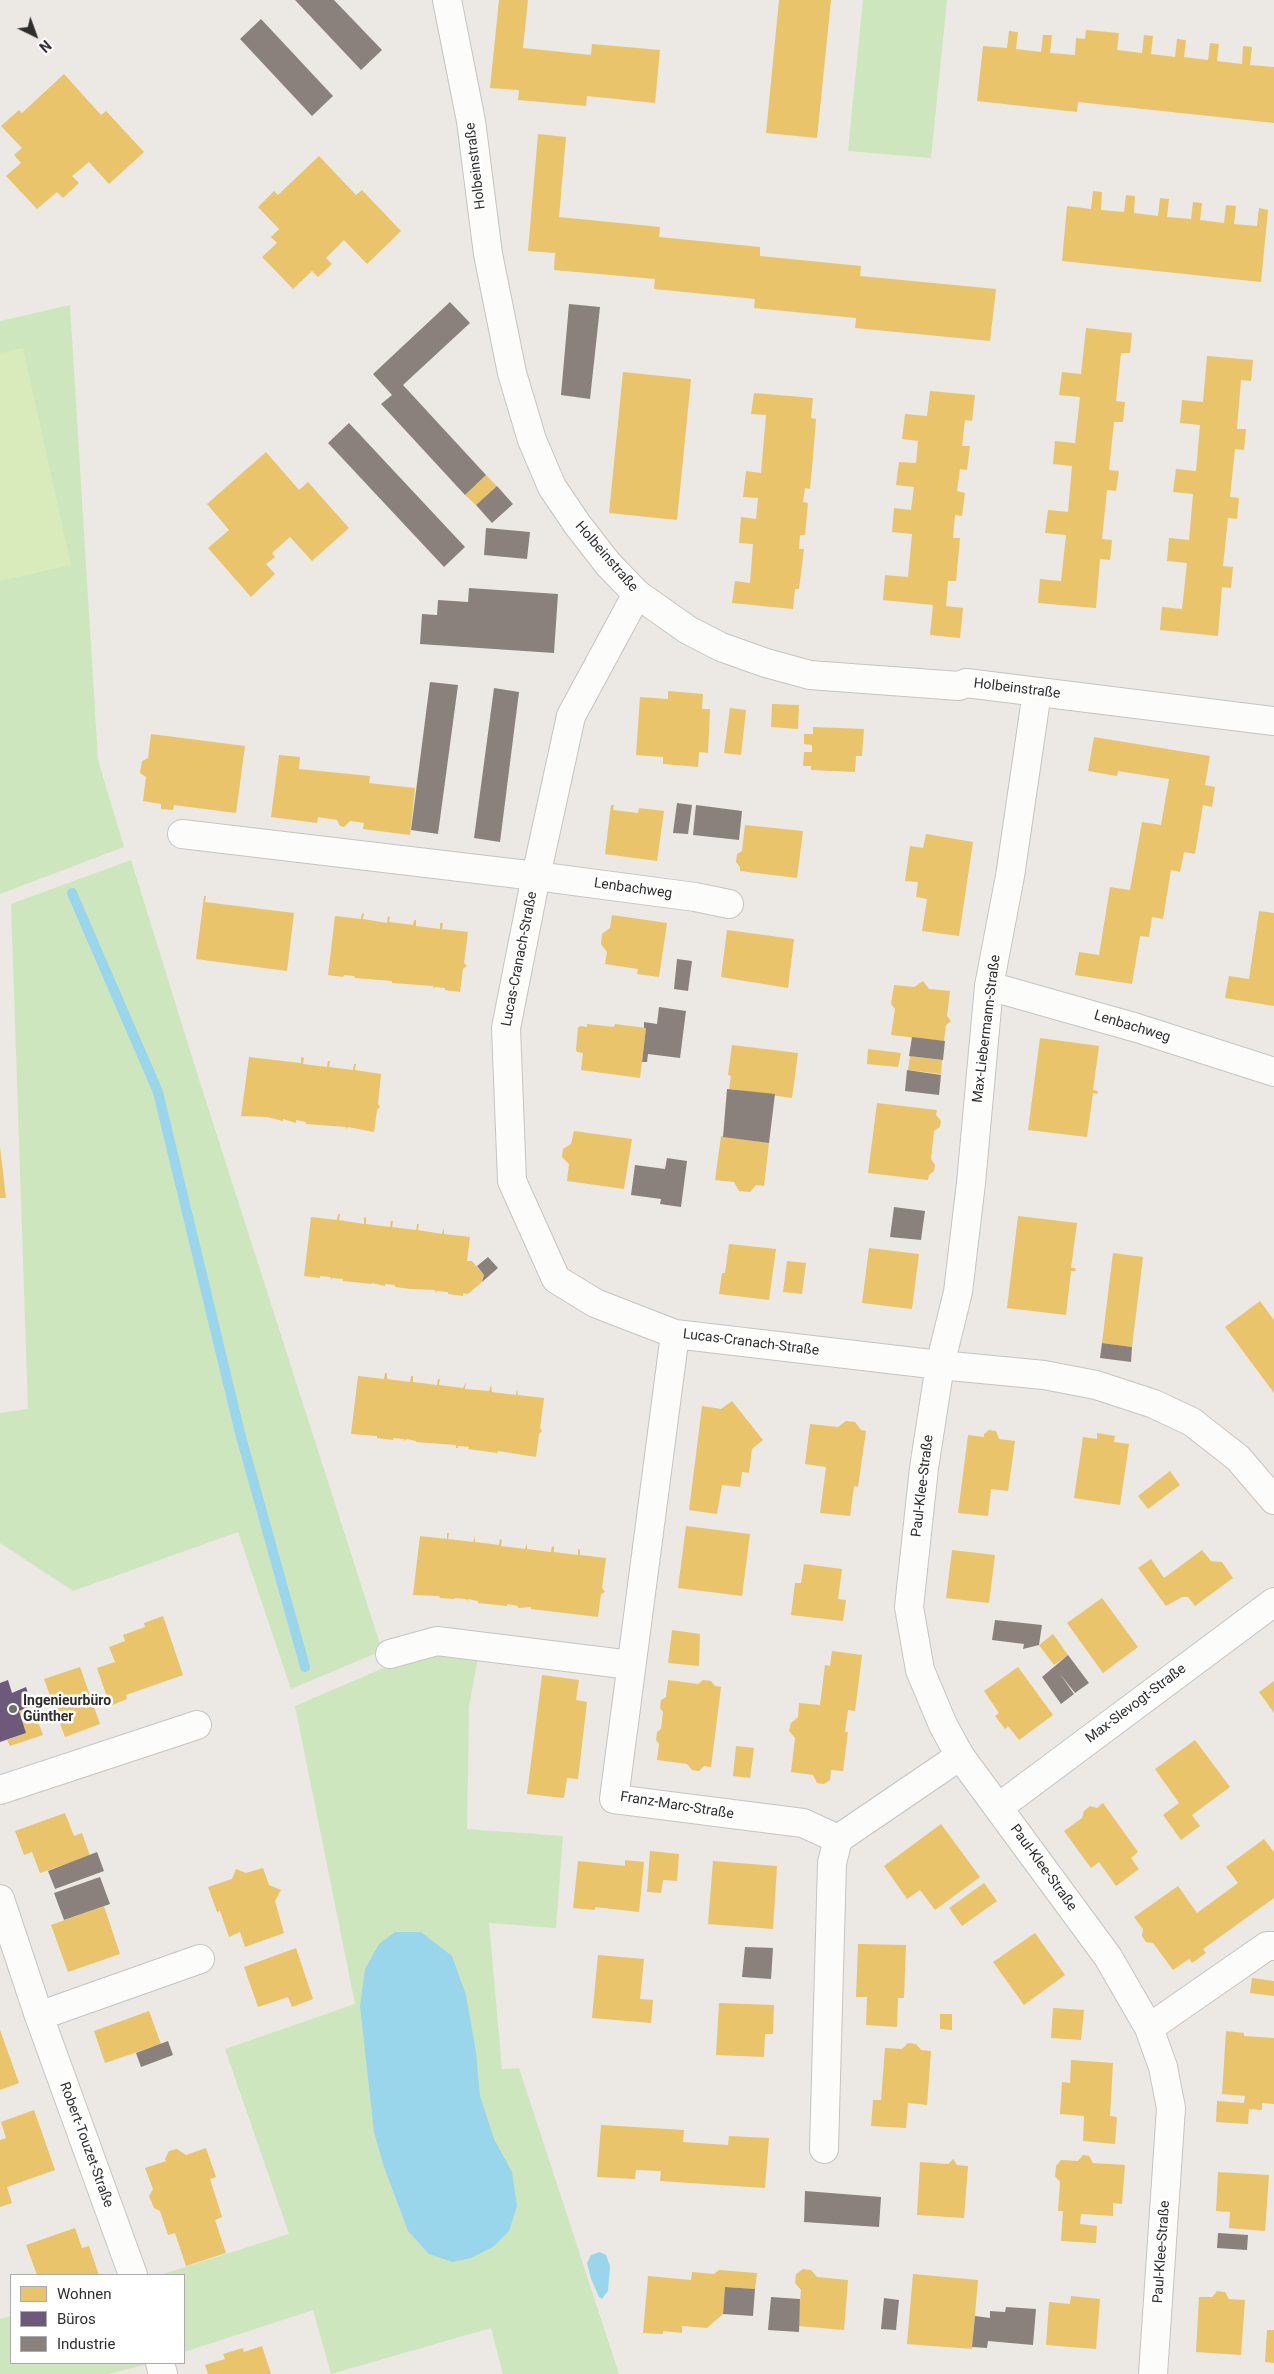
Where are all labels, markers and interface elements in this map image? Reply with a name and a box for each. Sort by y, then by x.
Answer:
north arrow [10,10,60,60]
text: N [36,37,54,55]
street label: Holbeinstraße [462,122,490,210]
street label: Holbeinstraße [571,518,641,596]
street label: Holbeinstraße [973,675,1061,703]
street label: Lenbachweg [593,875,673,903]
street label: Lucas-Cranach-Straße [499,890,541,1028]
street label: Max-Liebermann-Straße [970,954,1004,1104]
street label: Lenbachweg [1092,1007,1172,1047]
street label: Lucas-Cranach-Straße [682,1326,820,1360]
street label: Paul-Klee-Straße [908,1434,938,1538]
street label: Max-Slevogt-Straße [1082,1661,1190,1747]
place label: Ingenieurbüro Günther [23,1693,111,1725]
marker: Ingenieurbüro Günther [7,1703,19,1715]
street label: Franz-Marc-Straße [619,1789,735,1823]
street label: Paul-Klee-Straße [1006,1821,1080,1915]
street label: Robert-Touzet-Straße [55,2080,117,2210]
street label: Paul-Klee-Straße [1150,2200,1174,2304]
legend [10,2274,185,2364]
text: Wohnen [57,2285,111,2303]
text: Büros [57,2310,96,2328]
text: Industrie [57,2335,115,2353]

